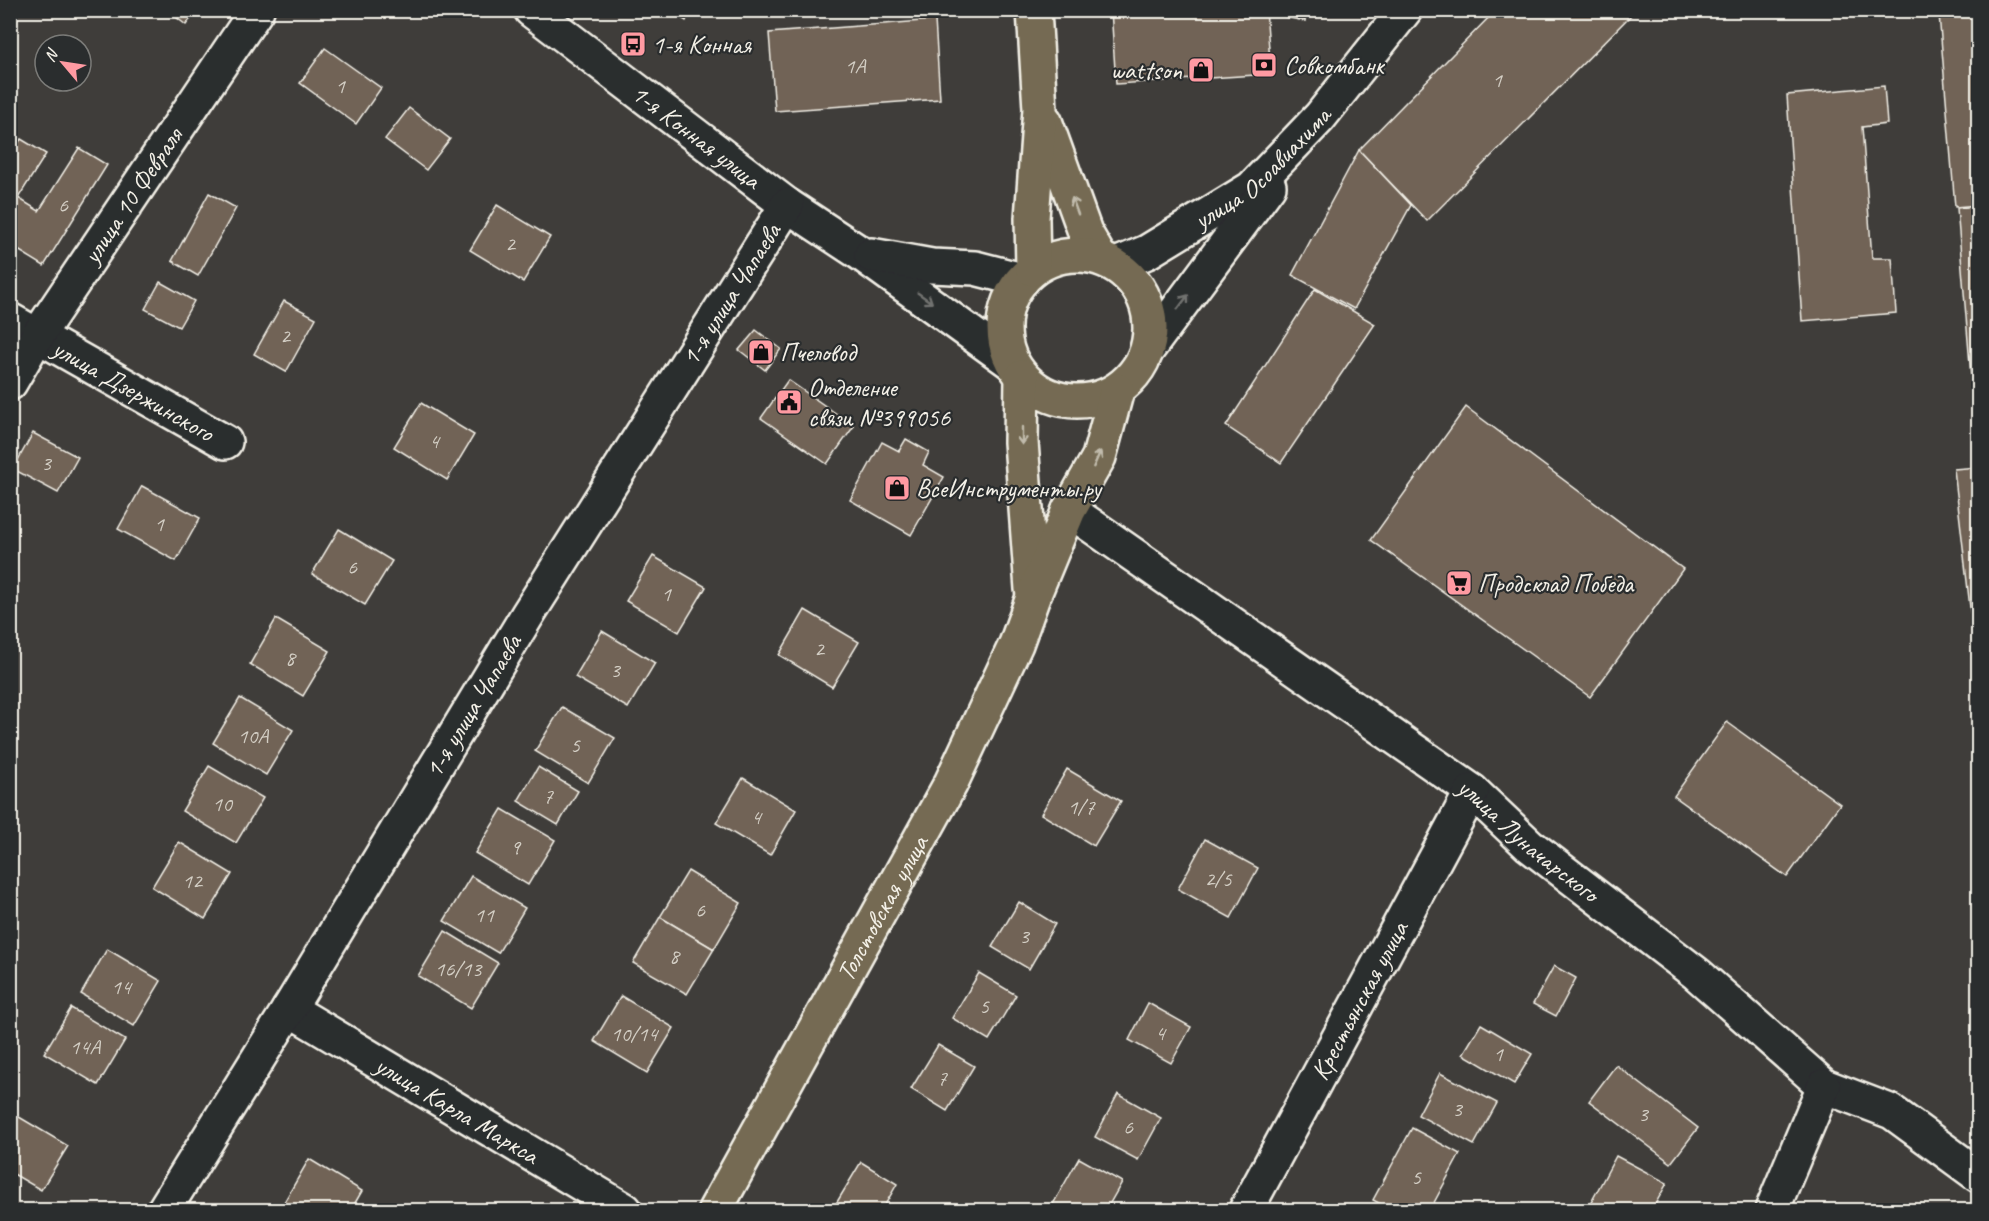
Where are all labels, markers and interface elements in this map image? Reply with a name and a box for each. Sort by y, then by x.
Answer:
place label: 1-я Конная [652,28,753,61]
bus stop icon: 1-я Конная [618,29,648,59]
north arrow [33,33,93,93]
text: N [40,44,63,65]
place label: Совкомбанк [1284,49,1385,82]
bank icon: Совкомбанк [1249,50,1279,80]
house number: 1А [845,52,866,80]
place label: wattson [1110,54,1182,87]
shop icon: wattson [1186,55,1216,85]
house number: 1 [1492,66,1503,94]
house number: 1 [335,72,346,100]
street label: 1-я Конная улица [625,76,769,197]
street label: улица Осоавиахима [1186,99,1339,237]
street label: улица 10 Февраля [73,119,191,271]
house number: 6 [58,191,69,219]
one-way arrow [1069,197,1080,215]
street label: 1-я улица Чапаева [673,216,789,371]
house number: 2 [505,230,517,258]
one-way arrow [917,292,933,304]
one-way arrow [1177,294,1189,310]
house number: 2 [280,322,292,350]
street label: улица Дзержинского [45,330,222,450]
place label: Пчеловод [780,336,858,369]
shop icon: Пчеловод [746,337,776,367]
place label: Отделение связи №399056 [808,371,951,434]
public building icon: Отделение связи №399056 [774,387,804,417]
one-way arrow [1016,425,1028,445]
house number: 4 [429,427,441,455]
house number: 3 [41,449,53,477]
one-way arrow [1092,450,1103,468]
place label: ВсеИнструменты.ру [916,472,1103,505]
shop icon: ВсеИнструменты.ру [882,473,912,503]
house number: 1 [154,510,165,538]
house number: 6 [347,553,358,581]
place label: Продсклад Победа [1478,567,1635,600]
supermarket icon: Продсклад Победа [1444,568,1474,598]
house number: 1 [661,580,672,608]
street label: 1-я улица Чапаева [416,627,529,784]
house number: 2 [814,635,826,663]
house number: 8 [285,644,297,672]
house number: 3 [610,656,622,684]
house number: 10А [238,722,269,750]
house number: 5 [570,731,581,759]
street label: улица Луначарского [1450,769,1608,911]
house number: 7 [543,782,554,810]
house number: 10 [212,790,234,818]
house number: 1/7 [1067,793,1096,821]
house number: 4 [751,803,763,831]
street label: Толстовская улица [828,828,936,987]
house number: 9 [510,833,522,861]
house number: 2/5 [1204,865,1233,893]
house number: 12 [182,867,204,895]
house number: 6 [695,896,706,924]
house number: 11 [474,901,495,929]
street label: Крестьянская улица [1303,914,1416,1086]
house number: 3 [1019,922,1031,950]
house number: 8 [669,942,681,970]
house number: 16/13 [435,955,484,983]
house number: 14 [111,973,133,1001]
house number: 5 [979,992,990,1020]
house number: 4 [1155,1019,1167,1047]
house number: 10/14 [611,1020,660,1048]
house number: 14А [70,1033,101,1061]
house number: 1 [1493,1040,1504,1068]
street label: улица Карла Маркса [368,1047,546,1172]
house number: 7 [937,1064,948,1092]
house number: 3 [1452,1095,1464,1123]
house number: 3 [1638,1100,1650,1128]
house number: 6 [1123,1113,1134,1141]
house number: 5 [1411,1163,1422,1191]

